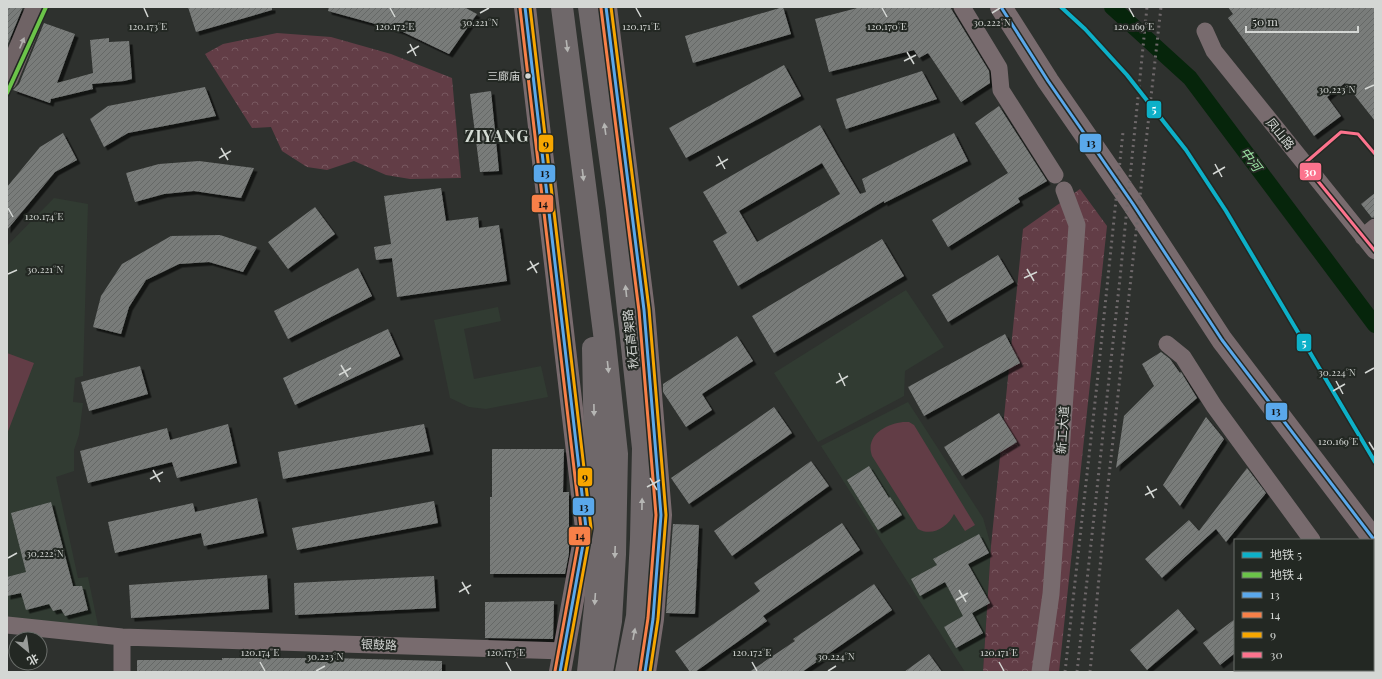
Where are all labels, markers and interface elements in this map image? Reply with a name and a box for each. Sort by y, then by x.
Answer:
scale bar [1246,8,1358,34]
text: 50 m [1252,13,1278,29]
text: 30.221°N [462,15,498,29]
text: 30.222°N [973,15,1011,29]
text: 120.173°E [129,19,167,33]
text: 120.172°E [376,19,414,33]
text: 120.171°E [622,19,660,33]
text: 120.170°E [867,19,907,33]
text: 120.169°E [1114,19,1154,33]
one-way arrow [19,37,25,49]
one-way arrow [563,40,570,52]
place label: 三廊庙 [487,68,520,83]
marker: 三廊庙 [523,71,533,81]
text: 30.223°N [1318,82,1356,96]
line badge: 5 [1146,100,1162,119]
text: 5 [1151,101,1157,116]
street label: 凤山路 [1263,114,1298,152]
one-way arrow [602,122,608,135]
district label: ZIYANG [465,125,529,146]
line badge: 13 [1079,133,1102,153]
line badge: 9 [538,134,554,153]
text: 13 [1086,135,1096,150]
text: 9 [543,136,549,151]
water label: 中河 [1237,143,1268,177]
line badge: 30 [1299,162,1322,181]
line badge: 13 [533,164,556,183]
text: 30 [1304,164,1316,179]
text: 13 [540,165,550,180]
one-way arrow [580,169,586,181]
line badge: 14 [531,194,554,213]
text: 14 [538,196,548,211]
text: 120.174°E [25,209,63,223]
text: 30.221°N [27,262,63,276]
one-way arrow [622,285,629,297]
street label: 秋石高架路 [619,308,641,370]
line badge: 5 [1296,333,1312,352]
text: 5 [1301,335,1307,350]
one-way arrow [605,361,611,373]
text: 30.224°N [1318,365,1356,379]
line badge: 13 [1265,402,1288,421]
text: 13 [1271,403,1281,418]
one-way arrow [591,404,598,416]
street label: 新工大道 [1052,405,1072,454]
text: 120.169°E [1318,434,1358,448]
line badge: 9 [577,467,593,487]
text: 9 [582,469,588,484]
line badge: 13 [572,497,595,516]
one-way arrow [639,497,645,510]
text: 13 [579,499,589,514]
line badge: 14 [568,526,591,546]
text: 14 [575,528,585,543]
legend [1234,539,1374,671]
text: 30.222°N [26,546,64,560]
one-way arrow [611,546,618,558]
text: 地铁 5 [1270,546,1302,562]
text: 地铁 4 [1270,566,1303,582]
text: 13 [1270,586,1280,602]
one-way arrow [592,593,599,605]
text: 14 [1270,606,1280,622]
text: 9 [1270,626,1276,642]
one-way arrow [631,628,637,640]
north arrow [8,631,48,671]
street label: 银鼓路 [361,635,397,653]
text: 120.174°E [241,645,279,659]
text: 120.173°E [487,645,525,659]
text: 120.172°E [733,645,771,659]
text: 120.171°E [980,645,1018,659]
text: 30 [1270,646,1283,662]
text: 30.223°N [306,649,344,663]
text: 30.224°N [817,649,855,663]
text: 北 [25,651,42,669]

